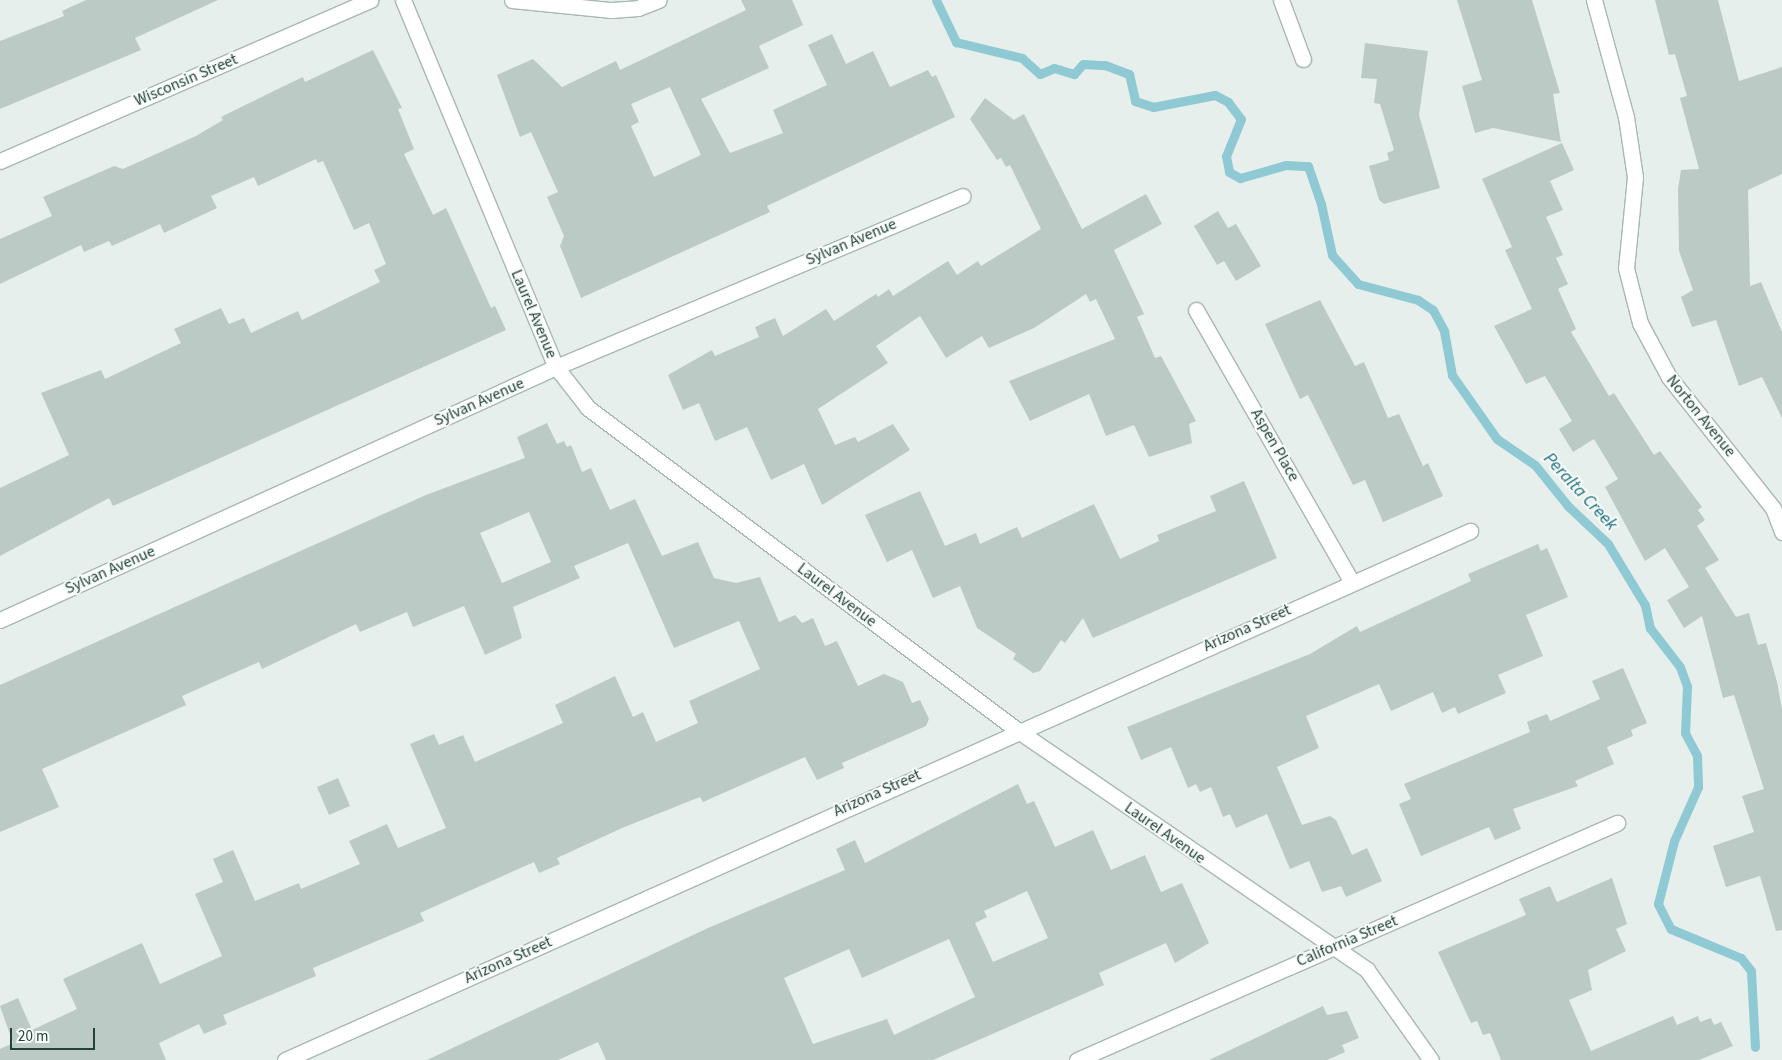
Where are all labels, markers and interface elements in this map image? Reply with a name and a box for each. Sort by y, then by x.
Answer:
street label: Wisconsin Street [131,50,241,110]
street label: Sylvan Avenue [803,214,899,270]
street label: Laurel Avenue [507,267,561,361]
street label: Norton Avenue [1662,371,1740,461]
street label: Sylvan Avenue [431,374,527,430]
street label: Aspen Place [1247,405,1303,485]
water label: Peralta Creek [1538,448,1622,536]
street label: Sylvan Avenue [62,542,158,598]
street label: Laurel Avenue [794,559,880,631]
street label: Arizona Street [1200,600,1294,656]
street label: Arizona Street [830,765,924,821]
street label: Laurel Avenue [1121,798,1209,868]
street label: California Street [1294,911,1400,971]
street label: Arizona Street [461,932,555,988]
scale bar [12,1018,98,1050]
text: 20 m [18,1026,48,1047]

